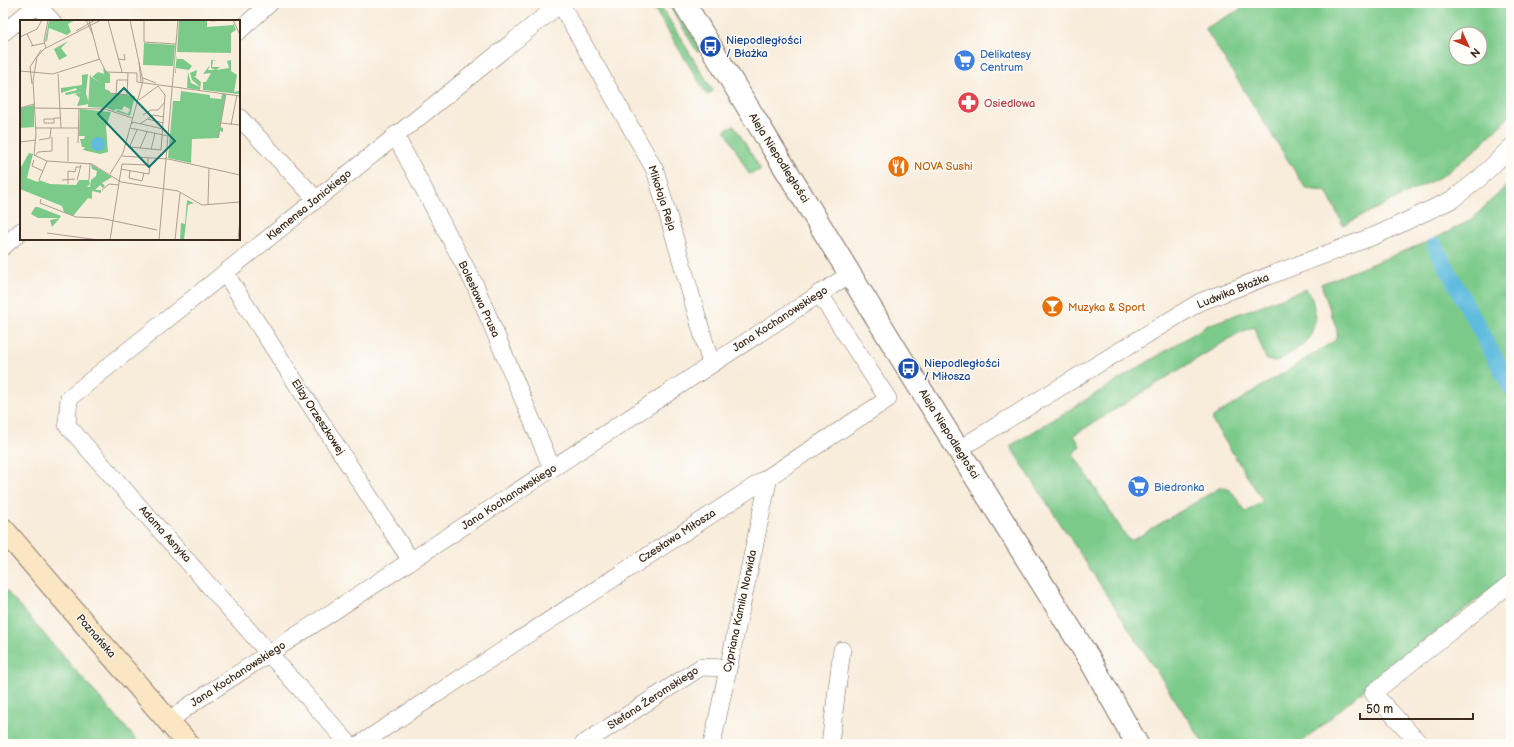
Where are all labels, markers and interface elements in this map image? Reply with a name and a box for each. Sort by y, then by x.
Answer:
inset map [20,20,240,240]
north arrow [1448,26,1488,66]
bus stop icon: Niepodległości / Błażka [697,33,723,59]
place label: Niepodległości / Błażka [726,34,802,60]
text: N [1467,45,1482,60]
supermarket icon: Delikatesy Centrum [951,47,977,73]
place label: Delikatesy Centrum [980,48,1031,74]
pharmacy icon: Osiedlowa [956,90,982,116]
place label: Osiedlowa [984,97,1035,110]
street label: Aleja Niepodległości [746,111,812,205]
restaurant icon: NOVA Sushi [886,153,912,179]
place label: NOVA Sushi [914,160,973,173]
street label: Mikołaja Reja [645,164,679,232]
street label: Klemensa Janickiego [264,167,354,243]
street label: Bolesława Prusa [456,259,502,339]
street label: Ludwika Błażka [1195,271,1271,311]
street label: Jana Kochanowskiego [730,283,830,355]
bar icon: Muzyka & Sport [1040,294,1066,320]
place label: Muzyka & Sport [1068,301,1146,314]
bus stop icon: Niepodległości / Miłosza [895,356,921,382]
place label: Niepodległości / Miłosza [924,357,1000,383]
street label: Elizy Orzeszkowej [289,377,347,457]
street label: Aleja Niepodległości [916,387,982,481]
street label: Jana Kochanowskiego [459,461,559,533]
supermarket icon: Biedronka [1125,474,1151,500]
place label: Biedronka [1154,481,1205,494]
street label: Adama Asnyka [136,503,194,565]
street label: Czesława Miłosza [636,506,718,566]
street label: Cypriana Kamila Norwida [721,549,759,673]
street label: Poznańska [74,612,118,660]
street label: Jana Kochanowskiego [188,638,288,710]
street label: Stefana Żeromskiego [605,664,701,732]
scale bar [1360,695,1473,721]
text: 50 m [1366,702,1393,717]

